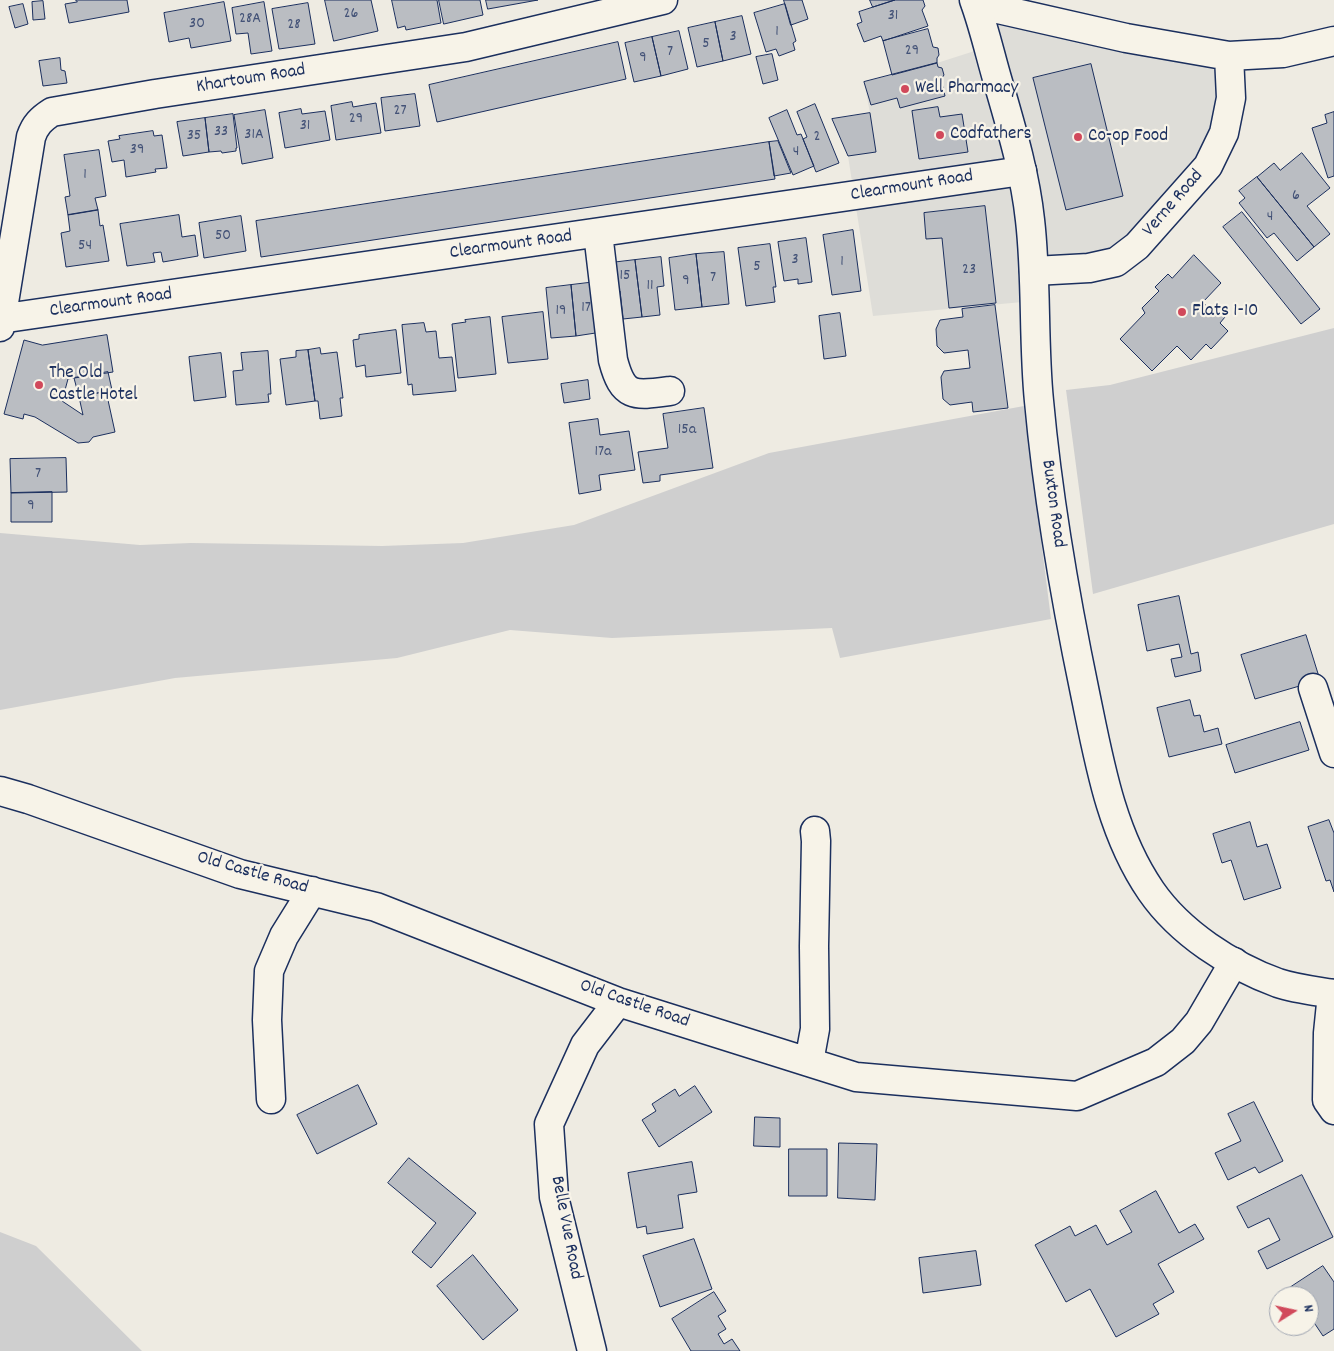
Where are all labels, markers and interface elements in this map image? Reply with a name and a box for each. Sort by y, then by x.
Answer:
house number: 26 [344,5,358,25]
house number: 31 [888,7,898,27]
house number: 28A [239,10,261,30]
house number: 30 [189,15,205,35]
house number: 28 [287,16,301,36]
house number: 1 [775,23,779,43]
house number: 3 [729,28,737,48]
house number: 5 [702,35,710,55]
house number: 29 [905,42,919,62]
house number: 7 [667,43,673,63]
house number: 9 [639,49,647,69]
street label: Khartoum Road [195,60,307,100]
place label: Well Pharmacy [915,78,1018,100]
marker: Well Pharmacy [899,83,911,95]
house number: 27 [393,102,407,122]
house number: 29 [349,110,363,130]
house number: 31 [300,117,310,137]
house number: 33 [214,123,228,143]
place label: Codfathers [950,124,1031,146]
house number: 31A [244,126,264,146]
place label: Co-op Food [1088,126,1168,148]
house number: 35 [187,127,201,147]
house number: 2 [814,128,820,148]
marker: Codfathers [934,129,946,141]
marker: Co-op Food [1072,131,1084,143]
house number: 39 [130,141,144,161]
house number: 4 [793,143,799,163]
house number: 1 [83,166,87,186]
street label: Clearmount Road [849,166,975,208]
street label: Verne Road [1139,166,1209,242]
house number: 6 [1292,187,1300,207]
house number: 4 [1267,208,1273,228]
street label: Clearmount Road [448,226,574,266]
house number: 50 [215,227,231,247]
house number: 54 [78,237,92,257]
house number: 3 [791,251,799,271]
house number: 1 [840,253,844,273]
house number: 5 [753,258,761,278]
house number: 23 [962,261,976,281]
house number: 15 [620,267,630,287]
house number: 7 [710,269,716,289]
house number: 9 [682,272,690,292]
house number: 11 [646,277,654,297]
street label: Clearmount Road [48,284,174,324]
house number: 17 [581,299,591,319]
place label: Flats 1-10 [1192,301,1258,323]
house number: 19 [556,302,566,322]
marker: Flats 1-10 [1176,306,1188,318]
place label: The Old Castle Hotel [49,363,138,407]
marker: The Old Castle Hotel [33,379,45,391]
house number: 15a [678,421,696,441]
house number: 17a [594,443,612,463]
street label: Buxton Road [1035,459,1069,549]
house number: 7 [35,465,41,485]
house number: 9 [27,497,35,517]
street label: Old Castle Road [194,847,310,901]
street label: Old Castle Road [576,976,692,1034]
street label: Belle Vue Road [544,1174,586,1282]
north arrow [1269,1286,1319,1336]
text: N [1297,1303,1318,1314]

